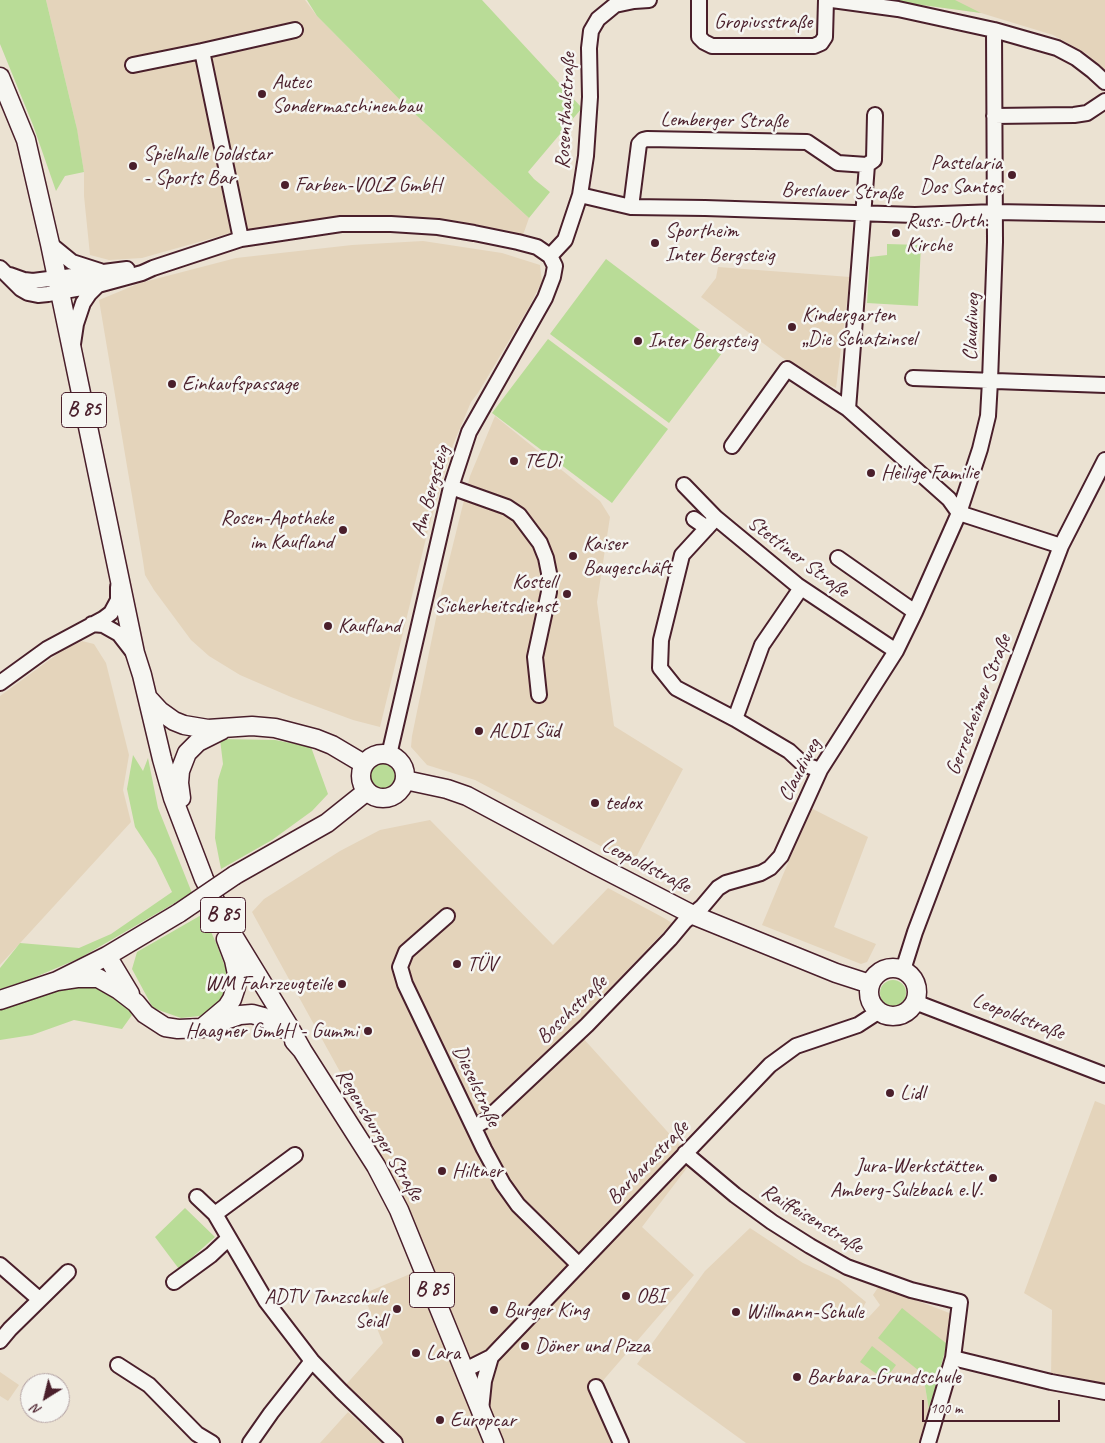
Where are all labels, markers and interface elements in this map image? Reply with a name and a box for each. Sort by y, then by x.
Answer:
street label: Gropiusstraße [714,9,812,35]
street label: Rosenthalstraße [550,52,582,170]
place label: Autec Sondermaschinenbau [272,69,422,119]
marker: Autec Sondermaschinenbau [256,88,268,100]
street label: Lemberger Straße [660,107,788,135]
place label: Spielhalle Goldstar - Sports Bar [143,141,272,191]
place label: Pastelaria Dos Santos [920,150,1002,200]
marker: Spielhalle Goldstar - Sports Bar [127,160,139,172]
marker: Pastelaria Dos Santos [1006,169,1018,181]
place label: Farben-VOLZ GmbH [295,172,442,198]
street label: Breslauer Straße [781,177,903,207]
marker: Farben-VOLZ GmbH [279,179,291,191]
place label: Russ.-Orth. Kirche [906,208,988,258]
place label: Sportheim Inter Bergsteig [665,218,774,268]
marker: Russ.-Orth. Kirche [890,227,902,239]
marker: Sportheim Inter Bergsteig [649,237,661,249]
street label: Claudiweg [958,293,986,361]
place label: Kindergarten „Die Schatzinsel [802,302,916,352]
marker: Kindergarten „Die Schatzinsel [786,321,798,333]
place label: Inter Bergsteig [648,328,757,354]
marker: Inter Bergsteig [632,335,644,347]
place label: Einkaufspassage [182,371,298,397]
marker: Einkaufspassage [166,378,178,390]
road number: B 85 [62,392,106,428]
street label: Am Bergsteig [406,443,456,539]
place label: TEDi [524,448,561,474]
marker: TEDi [508,455,520,467]
place label: Heilige Familie [881,460,978,486]
marker: Heilige Familie [865,467,877,479]
place label: Rosen-Apotheke im Kaufland [221,505,333,555]
street label: Stettiner Straße [742,511,854,603]
marker: Rosen-Apotheke im Kaufland [337,524,349,536]
place label: Kaiser Baugeschäft [583,531,671,581]
marker: Kaiser Baugeschäft [567,550,579,562]
place label: Kostell Sicherheitsdienst [434,569,557,619]
marker: Kostell Sicherheitsdienst [561,588,573,600]
place label: Kaufland [338,613,401,639]
marker: Kaufland [322,620,334,632]
street label: Gerresheimer Straße [941,631,1017,779]
place label: ALDI Süd [489,718,560,744]
marker: ALDI Süd [473,725,485,737]
street label: Claudiweg [773,734,827,806]
place label: tedox [605,790,642,816]
marker: tedox [589,797,601,809]
street label: Leopoldstraße [597,833,695,899]
road number: B 85 [200,898,246,932]
place label: TÜV [467,951,497,977]
marker: TÜV [451,958,463,970]
street label: Boschstraße [531,970,613,1050]
place label: WM Fahrzeugteile [205,971,332,997]
marker: WM Fahrzeugteile [336,978,348,990]
street label: Leopoldstraße [969,988,1067,1046]
place label: Haagner GmbH - Gummi [185,1018,358,1044]
marker: Haagner GmbH - Gummi [362,1025,374,1037]
street label: Dieselstraße [446,1041,506,1131]
street label: Regensburger Straße [330,1064,428,1206]
place label: Lidl [900,1080,925,1106]
marker: Lidl [884,1087,896,1099]
street label: Barbarastraße [602,1116,694,1210]
place label: Jura-Werkstätten Amberg-Sulzbach e.V. [830,1153,983,1203]
place label: Hiltner [452,1158,502,1184]
marker: Hiltner [436,1165,448,1177]
marker: Jura-Werkstätten Amberg-Sulzbach e.V. [987,1172,999,1184]
street label: Raiffeisenstraße [757,1179,867,1259]
road number: B 85 [410,1272,454,1308]
place label: OBI [636,1283,666,1309]
place label: ADTV Tanzschule Seidl [264,1284,387,1334]
marker: OBI [620,1290,632,1302]
place label: Burger King [504,1297,589,1323]
place label: Willmann-Schule [746,1299,864,1325]
marker: ADTV Tanzschule Seidl [391,1303,403,1315]
marker: Burger King [488,1304,500,1316]
marker: Willmann-Schule [730,1306,742,1318]
place label: Döner und Pizza [535,1333,650,1359]
place label: Lara [426,1340,460,1366]
marker: Döner und Pizza [519,1340,531,1352]
marker: Lara [410,1347,422,1359]
place label: Barbara-Grundschule [807,1364,961,1390]
marker: Barbara-Grundschule [791,1371,803,1383]
north arrow [20,1373,70,1423]
scale bar [925,1390,1062,1422]
text: 100 m [930,1399,962,1418]
text: N [28,1400,45,1419]
place label: Europcar [450,1407,516,1433]
marker: Europcar [434,1414,446,1426]

